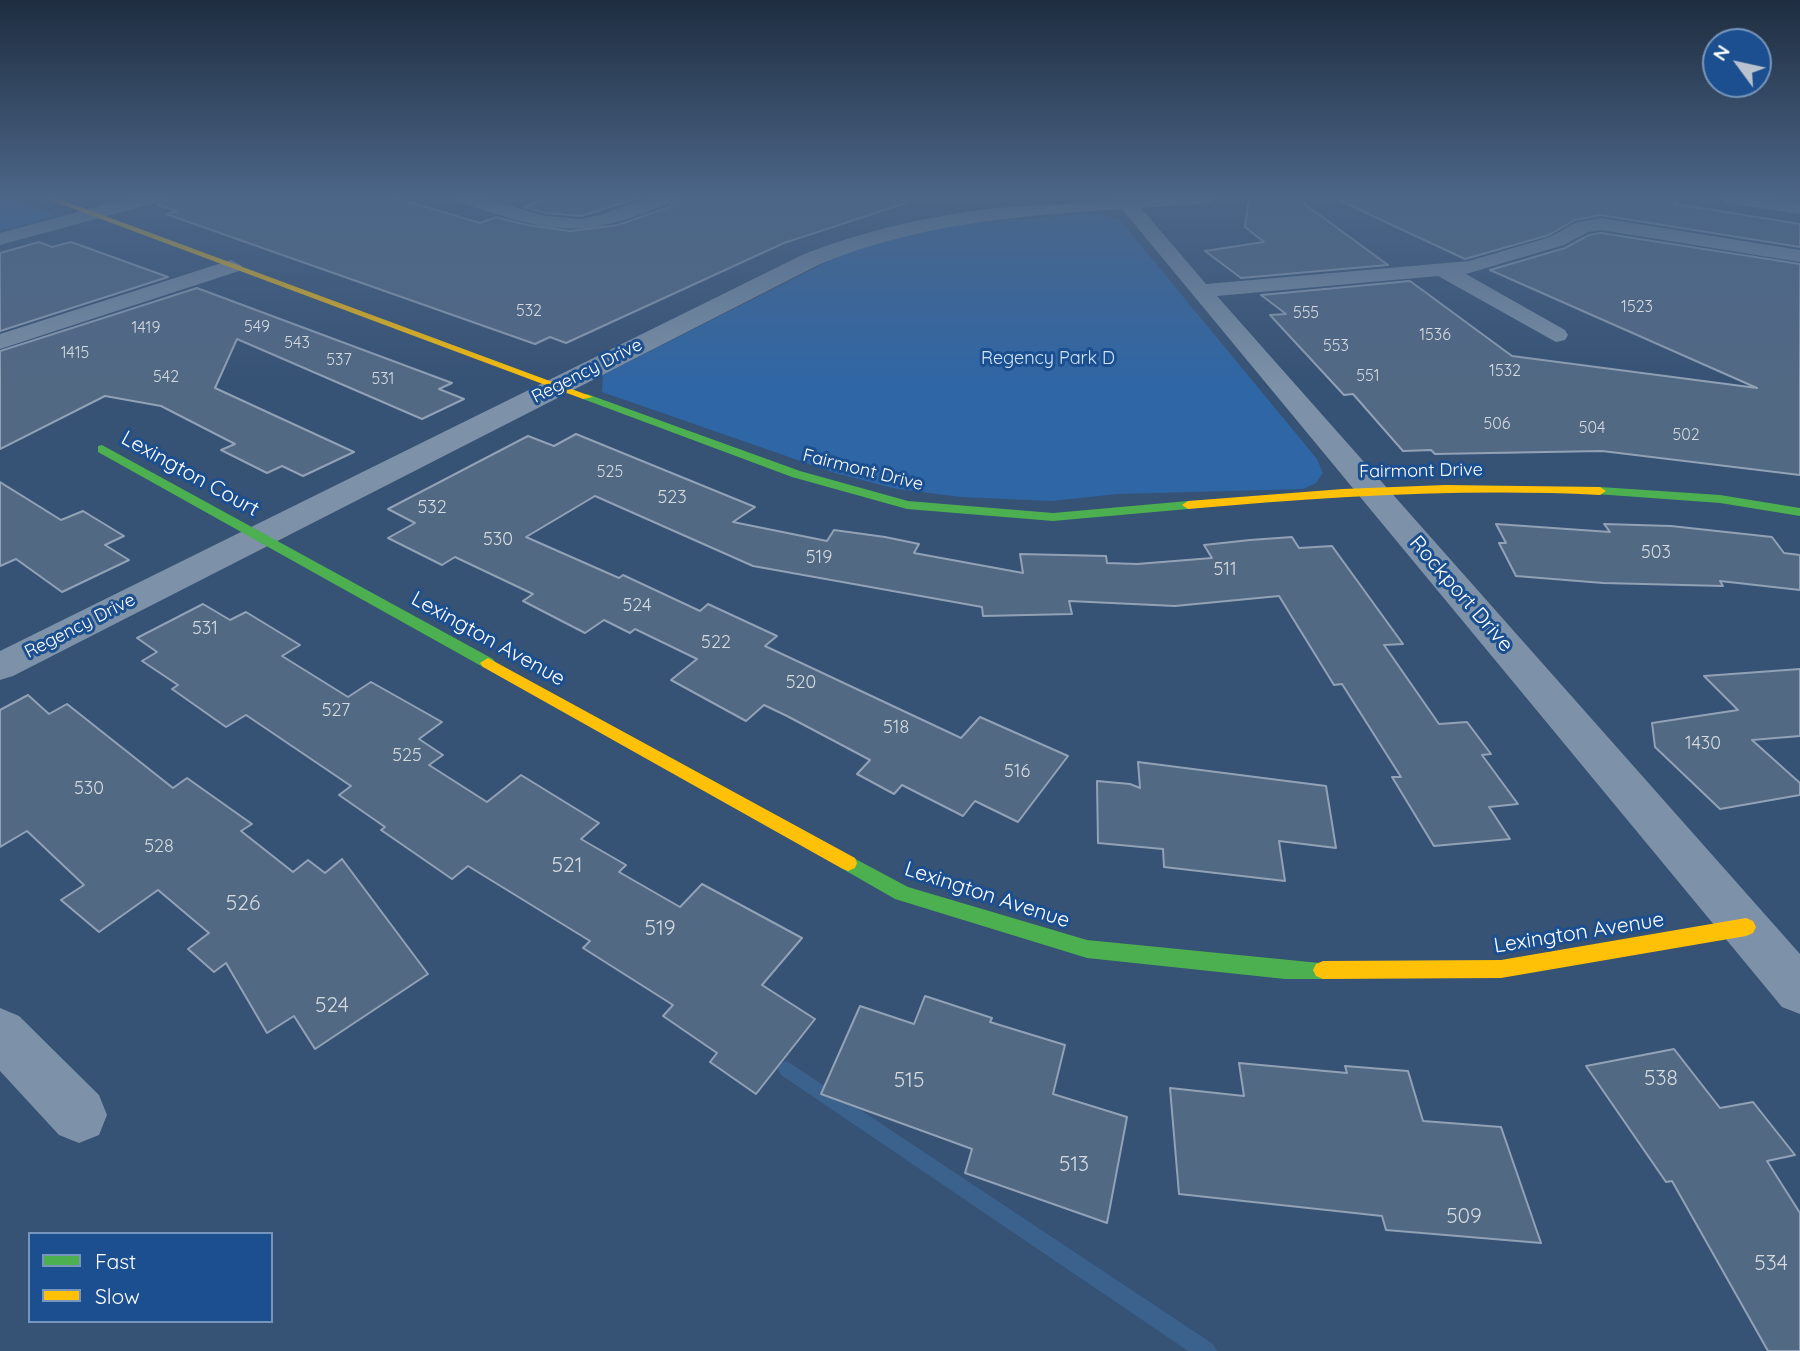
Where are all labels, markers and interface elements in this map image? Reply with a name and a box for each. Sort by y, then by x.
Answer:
north arrow [1702,28,1772,98]
text: N [1707,40,1735,65]
house number: 1523 [1621,297,1653,317]
house number: 532 [516,301,542,321]
house number: 555 [1293,303,1319,323]
house number: 549 [244,317,270,337]
house number: 1419 [132,318,160,338]
house number: 1536 [1419,325,1451,345]
house number: 543 [284,333,310,353]
street label: Regency Drive [528,334,646,408]
house number: 553 [1323,336,1349,356]
house number: 1415 [61,343,89,363]
park label: Regency Park D [981,348,1115,370]
house number: 537 [326,350,352,370]
house number: 1532 [1489,361,1521,381]
house number: 551 [1356,366,1380,386]
house number: 542 [153,367,179,387]
house number: 531 [371,369,395,389]
house number: 506 [1484,414,1510,434]
house number: 504 [1579,418,1605,438]
house number: 502 [1672,425,1700,445]
street label: Lexington Court [117,426,263,522]
street label: Fairmont Drive [800,445,926,495]
street label: Fairmont Drive [1359,459,1483,483]
house number: 525 [597,462,623,482]
house number: 523 [657,487,687,509]
house number: 532 [417,497,447,519]
house number: 530 [483,529,513,551]
street label: Rockport Drive [1404,531,1518,657]
house number: 503 [1641,542,1671,564]
house number: 519 [806,547,832,569]
house number: 511 [1213,559,1237,581]
street label: Lexington Avenue [407,586,569,692]
street label: Regency Drive [21,589,139,663]
house number: 524 [623,595,651,617]
house number: 531 [192,618,218,640]
house number: 522 [701,632,731,654]
house number: 520 [786,672,816,694]
house number: 527 [322,700,350,722]
house number: 518 [883,717,909,739]
house number: 1430 [1685,733,1721,755]
house number: 525 [392,745,422,767]
house number: 516 [1004,761,1030,783]
house number: 530 [74,778,104,800]
house number: 528 [144,836,174,858]
house number: 521 [552,853,582,879]
street label: Lexington Avenue [901,856,1073,934]
house number: 526 [226,891,260,917]
street label: Lexington Avenue [1492,907,1666,959]
house number: 519 [645,916,675,942]
house number: 524 [315,993,349,1019]
house number: 538 [1644,1066,1678,1092]
house number: 515 [894,1068,924,1094]
house number: 513 [1059,1152,1089,1178]
house number: 509 [1446,1204,1482,1230]
legend [28,1232,273,1323]
text: Fast [95,1248,136,1274]
house number: 534 [1754,1251,1788,1277]
text: Slow [95,1283,140,1309]

